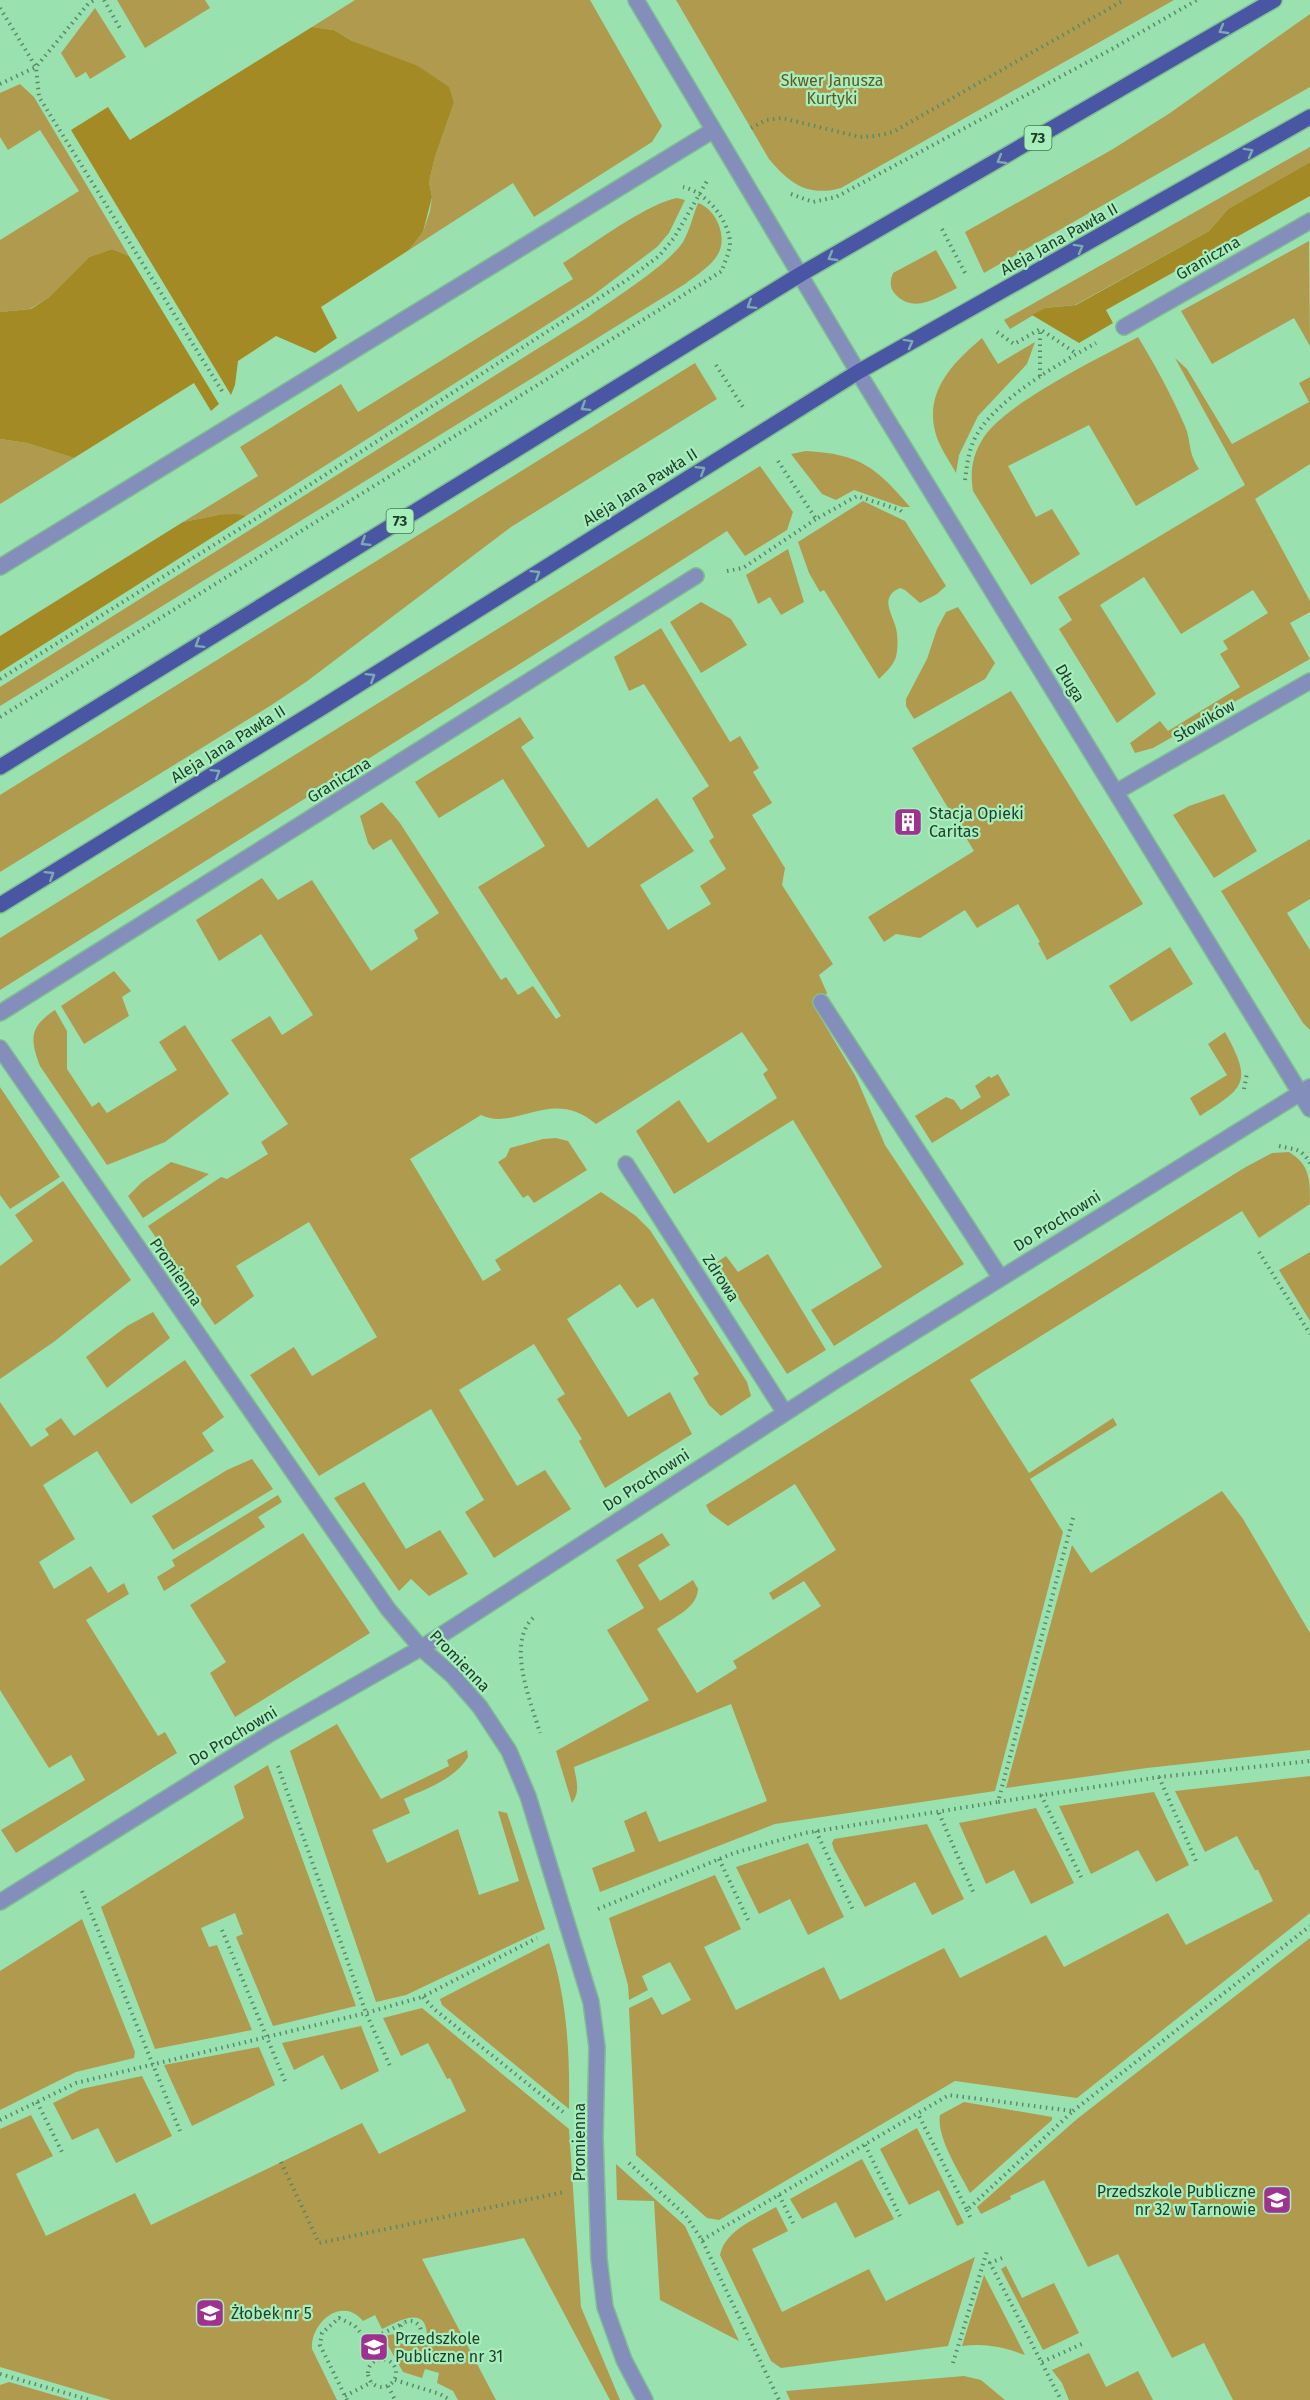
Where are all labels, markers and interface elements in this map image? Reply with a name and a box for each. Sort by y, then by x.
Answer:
one-way arrow [1219,22,1229,34]
park label: Skwer Janusza Kurtyki [781,71,883,108]
road number: 73 [1024,126,1052,150]
one-way arrow [1243,148,1253,159]
one-way arrow [997,152,1007,164]
street label: Aleja Jana Pawła II [997,199,1121,279]
street label: Graniczna [1172,232,1244,284]
one-way arrow [1073,243,1083,255]
one-way arrow [827,250,838,261]
one-way arrow [747,298,757,310]
one-way arrow [903,339,913,351]
one-way arrow [581,400,591,412]
street label: Aleja Jana Pawła II [579,444,701,530]
one-way arrow [695,466,705,478]
road number: 73 [386,509,414,533]
one-way arrow [361,535,371,547]
one-way arrow [530,569,540,581]
one-way arrow [195,637,205,649]
street label: Długa [1051,660,1089,706]
one-way arrow [364,674,375,685]
street label: Słowików [1170,696,1239,746]
street label: Aleja Jana Pawła II [167,701,289,787]
street label: Graniczna [304,753,374,807]
one-way arrow [210,768,220,780]
place label: Stacja Opieki Caritas [929,804,1024,841]
building icon: Stacja Opieki Caritas [892,806,924,838]
one-way arrow [44,870,54,882]
street label: Do Prochowni [1010,1187,1104,1255]
street label: Promienna [146,1234,206,1310]
street label: Zdrowa [699,1251,743,1305]
street label: Do Prochowni [599,1445,693,1515]
street label: Promienna [426,1626,494,1696]
street label: Do Prochowni [185,1702,281,1770]
street label: Promienna [570,2103,589,2181]
place label: Przedszkole Publiczne nr 32 w Tarnowie [1097,2182,1256,2219]
school or university icon: Przedszkole Publiczne nr 32 w Tarnowie [1261,2184,1293,2216]
school or university icon: Żłobek nr 5 [194,2297,226,2329]
place label: Żłobek nr 5 [231,2303,312,2323]
place label: Przedszkole Publiczne nr 31 [395,2329,503,2366]
school or university icon: Przedszkole Publiczne nr 31 [358,2331,390,2363]

